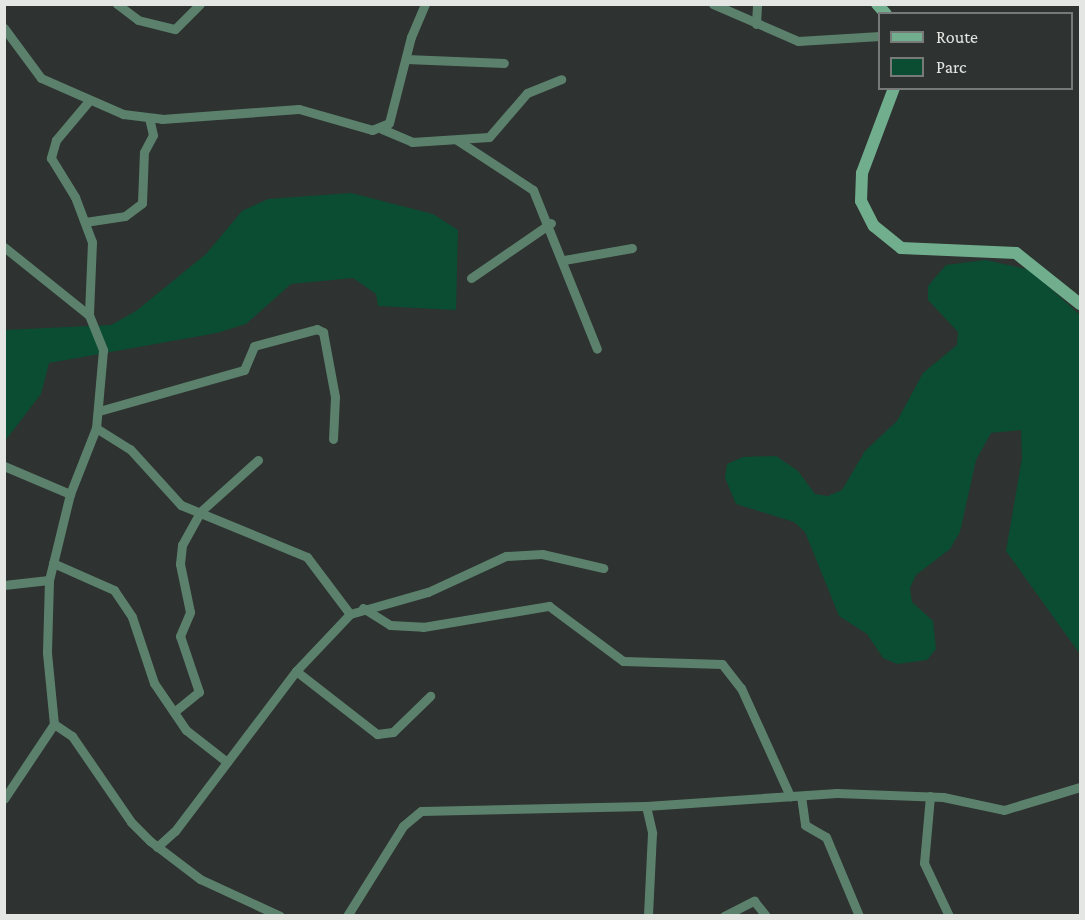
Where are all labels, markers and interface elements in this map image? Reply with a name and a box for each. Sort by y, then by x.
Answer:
legend [878,12,1073,90]
text: Route [936,27,978,47]
text: Parc [936,57,967,77]

